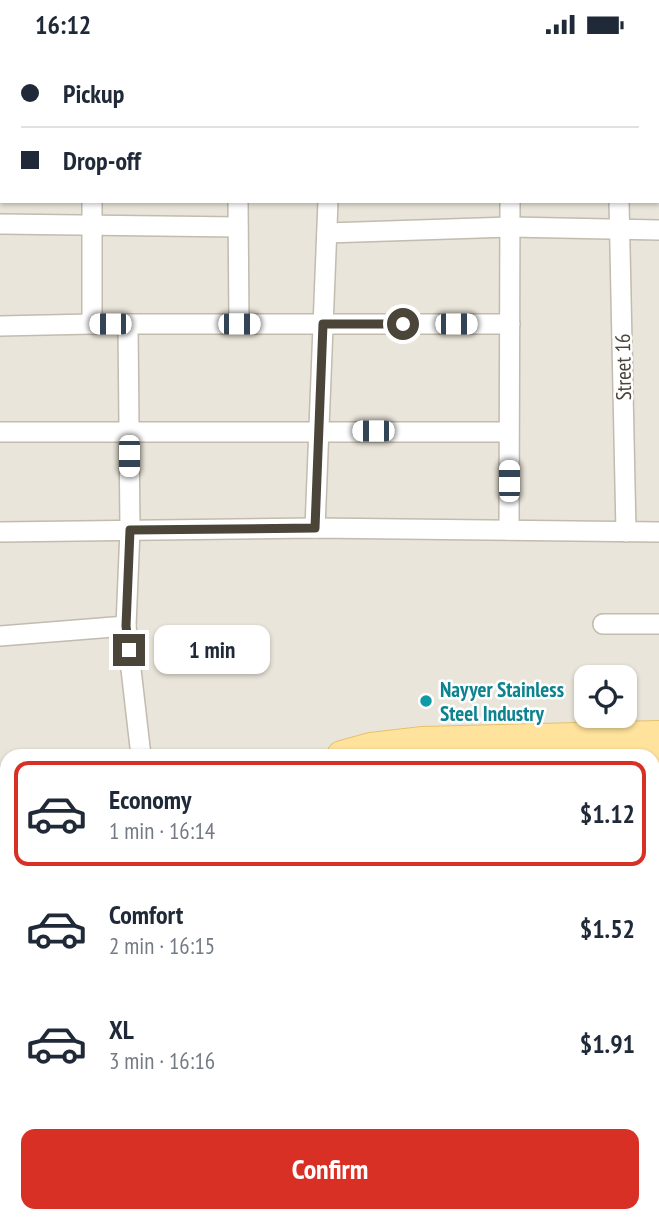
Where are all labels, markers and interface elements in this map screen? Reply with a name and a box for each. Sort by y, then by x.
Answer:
text: 16:12 [35,8,91,41]
text: Pickup [63,77,124,110]
text: Drop-off [63,144,141,177]
route start [387,308,419,340]
car [90,314,132,335]
car [219,314,261,335]
car [436,314,478,335]
street label: Street 16 [609,333,637,401]
car [353,421,395,442]
car [119,435,140,477]
car [499,460,520,502]
callout: 1 min [154,625,269,675]
route end [113,634,145,666]
text: 1 min [189,635,235,664]
map controls [574,665,637,728]
button: locate [574,665,637,728]
place label: Nayyer Stainless Steel Industry [440,676,564,727]
marker: Nayyer Stainless Steel Industry [418,693,434,709]
icon: car [25,782,88,845]
text: Economy [109,783,191,816]
text: $1.12 [580,797,635,830]
text: 1 min · 16:14 [109,816,215,845]
icon: car [25,897,88,960]
text: Comfort [109,898,183,931]
text: $1.52 [580,912,635,945]
text: 2 min · 16:15 [109,931,215,960]
icon: car [25,1012,88,1075]
text: XL [109,1013,134,1046]
text: $1.91 [580,1027,635,1060]
text: 3 min · 16:16 [109,1046,215,1075]
button: Confirm [21,1129,639,1209]

